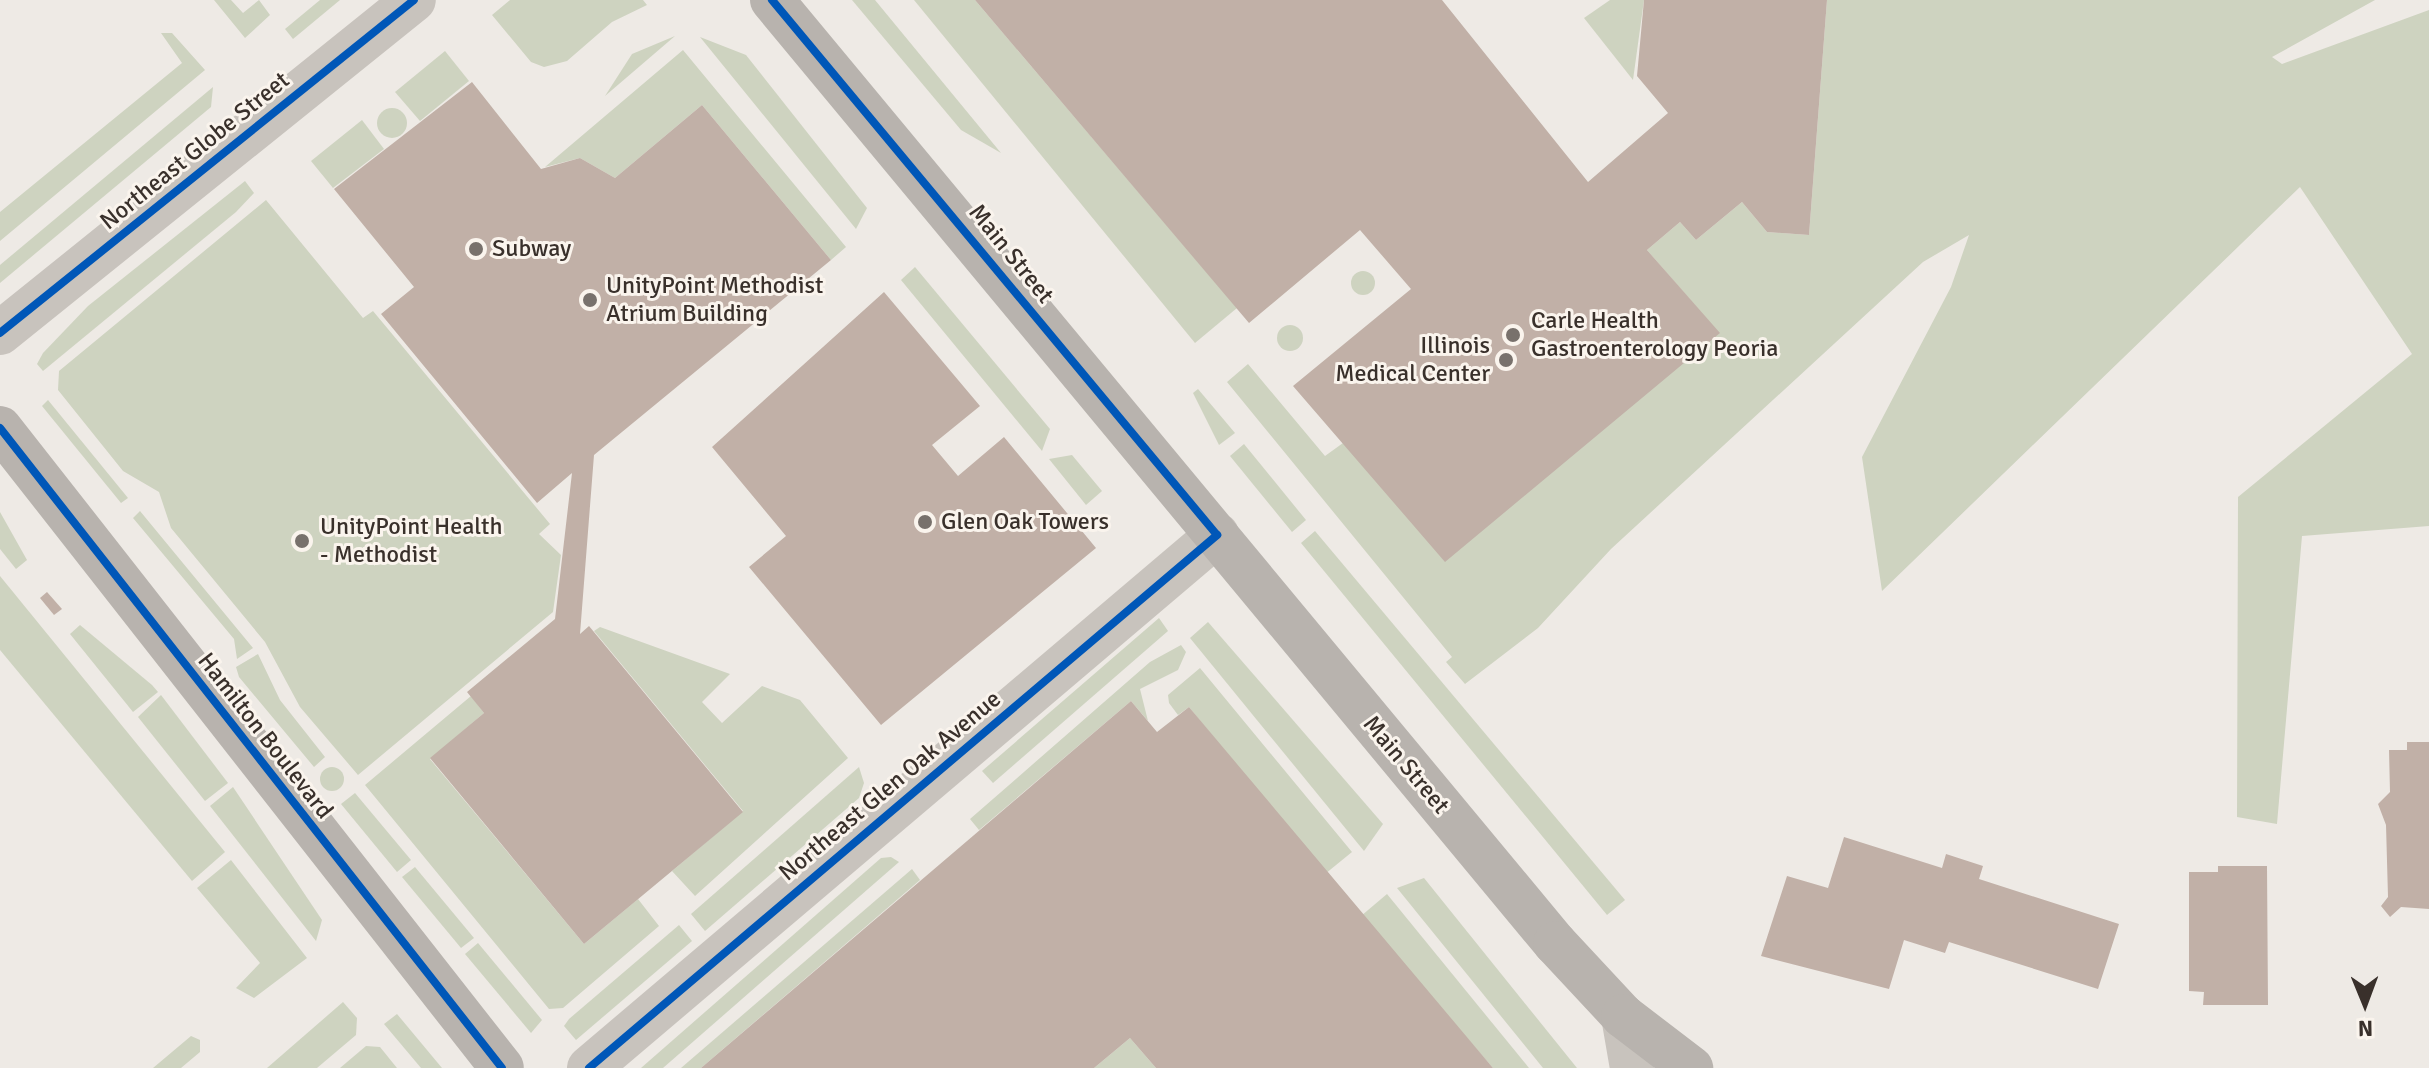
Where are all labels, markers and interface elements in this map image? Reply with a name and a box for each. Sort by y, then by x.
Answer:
street label: Northeast Globe Street [95,66,295,236]
street label: Main Street [962,199,1060,309]
place label: Subway [492,235,571,263]
marker: Subway [467,240,485,258]
place label: UnityPoint Methodist Atrium Building [606,272,823,328]
marker: UnityPoint Methodist Atrium Building [581,291,599,309]
place label: Carle Health Gastroenterology Peoria [1531,307,1778,363]
marker: Carle Health Gastroenterology Peoria [1502,324,1524,346]
place label: Illinois Medical Center [1335,332,1490,388]
marker: Illinois Medical Center [1497,351,1515,369]
place label: Glen Oak Towers [941,508,1109,536]
place label: UnityPoint Health - Methodist [320,513,502,569]
marker: Glen Oak Towers [916,513,934,531]
marker: UnityPoint Health - Methodist [291,530,313,552]
street label: Hamilton Boulevard [191,647,339,825]
street label: Northeast Glen Oak Avenue [773,685,1007,887]
street label: Main Street [1357,710,1455,820]
north arrow [2325,964,2405,1044]
text: N [2358,1015,2373,1042]

